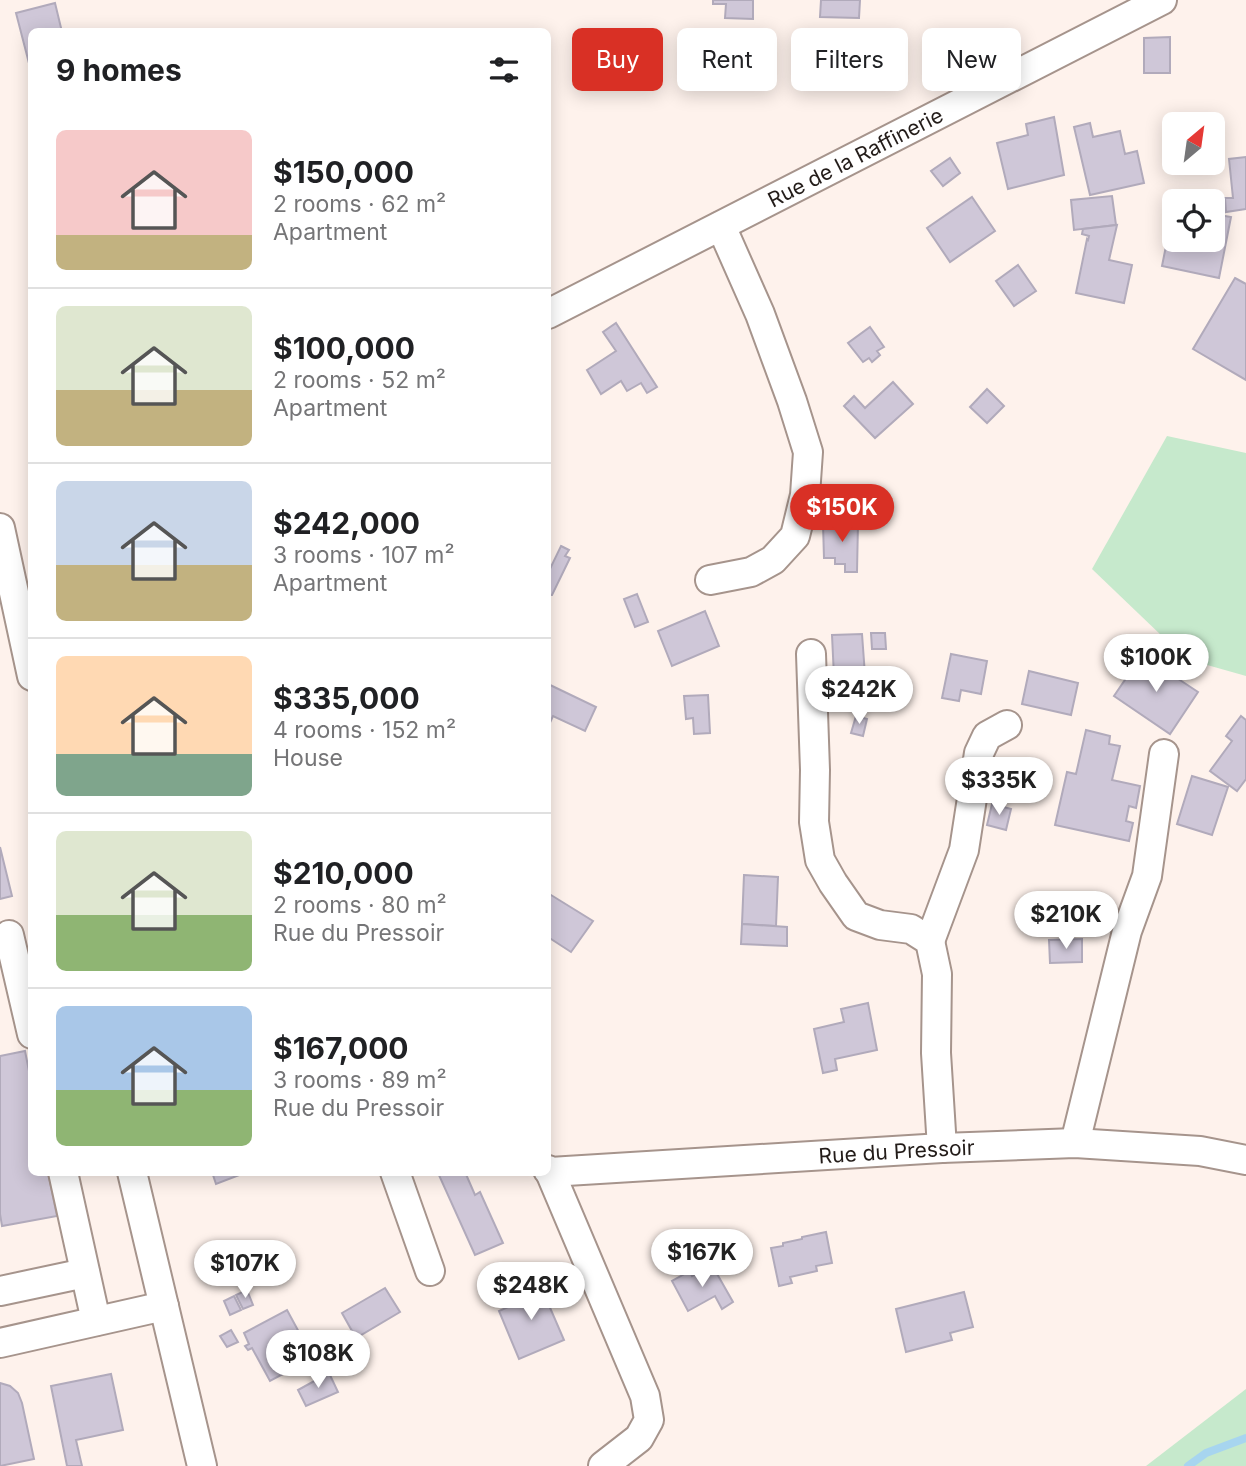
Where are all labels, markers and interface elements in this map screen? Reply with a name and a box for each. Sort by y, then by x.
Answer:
chip: Buy [572,28,663,91]
chip: Rent [677,28,777,91]
chip: Filters [791,28,908,91]
chip: New [922,28,1021,91]
icon: filters [485,51,523,89]
text: 9 homes [56,52,182,88]
street label: Rue de la Raffinerie [763,102,947,212]
north arrow [1162,112,1225,175]
map controls [1162,112,1225,252]
text: $150,000 [273,154,414,190]
icon: home [112,158,196,242]
button: locate [1162,189,1225,252]
text: 2 rooms · 62 m² [273,190,446,218]
text: Apartment [273,218,387,246]
text: $100,000 [273,330,415,366]
icon: home [112,334,196,418]
text: 2 rooms · 52 m² [273,366,446,394]
text: Apartment [273,394,387,422]
pin: $150K [793,484,891,544]
text: $150K [806,493,878,521]
text: $242,000 [273,505,420,541]
icon: home [112,509,196,593]
text: 3 rooms · 107 m² [273,541,455,569]
text: Apartment [273,569,387,597]
pin: $100K [1107,634,1205,694]
text: $100K [1120,643,1192,671]
pin: $242K [810,666,908,726]
text: $242K [821,675,897,703]
text: $335,000 [273,680,420,716]
icon: home [112,684,196,768]
text: 4 rooms · 152 m² [273,716,456,744]
text: House [273,744,343,772]
pin: $335K [950,758,1048,817]
text: $335K [961,766,1037,794]
text: $210,000 [273,855,414,891]
icon: home [112,859,196,943]
text: 2 rooms · 80 m² [273,891,447,919]
pin: $210K [1017,892,1115,951]
text: $210K [1030,900,1102,928]
text: Rue du Pressoir [273,919,444,947]
text: $167,000 [273,1030,409,1066]
icon: home [112,1034,196,1118]
text: 3 rooms · 89 m² [273,1066,447,1094]
text: Rue du Pressoir [273,1094,444,1122]
street label: Rue du Pressoir [818,1134,975,1168]
pin: $167K [653,1230,751,1289]
text: $167K [667,1238,737,1266]
pin: $107K [196,1240,294,1300]
text: $107K [210,1249,280,1277]
pin: $248K [482,1262,580,1322]
text: $248K [493,1271,569,1299]
pin: $108K [269,1330,367,1390]
text: $108K [282,1339,354,1367]

